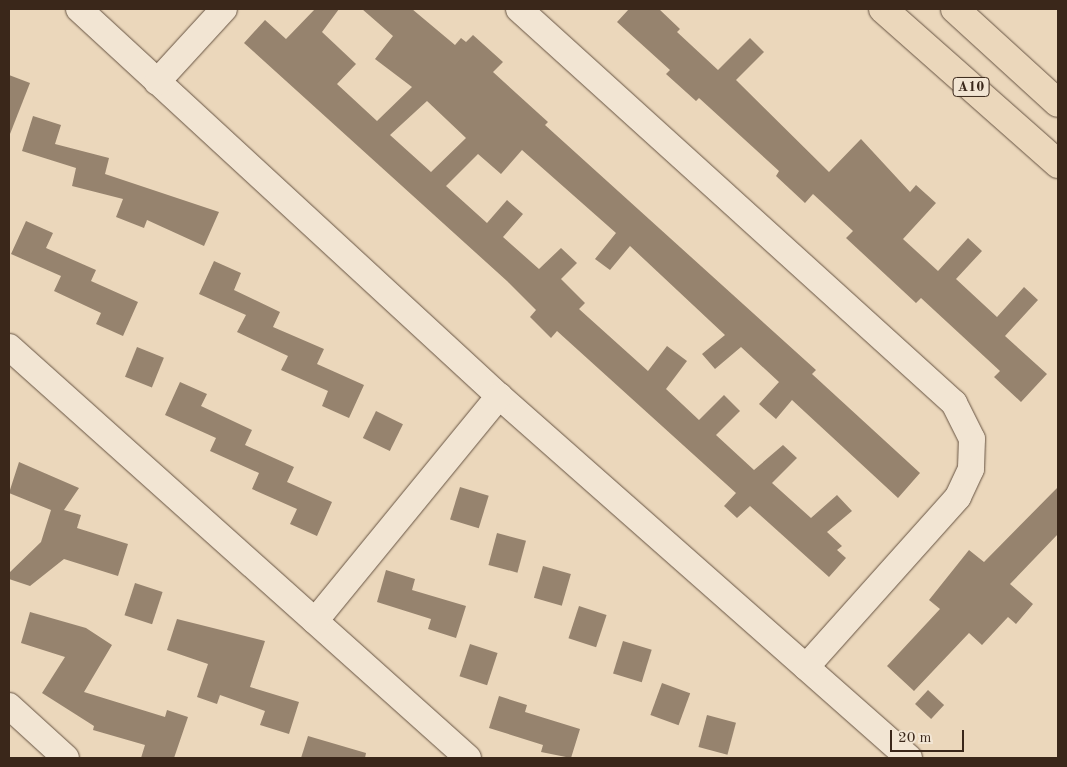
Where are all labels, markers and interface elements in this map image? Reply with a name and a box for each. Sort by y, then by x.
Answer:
road number: A10 [952,75,990,98]
scale bar [892,720,966,752]
text: 20 m [898,731,932,746]

